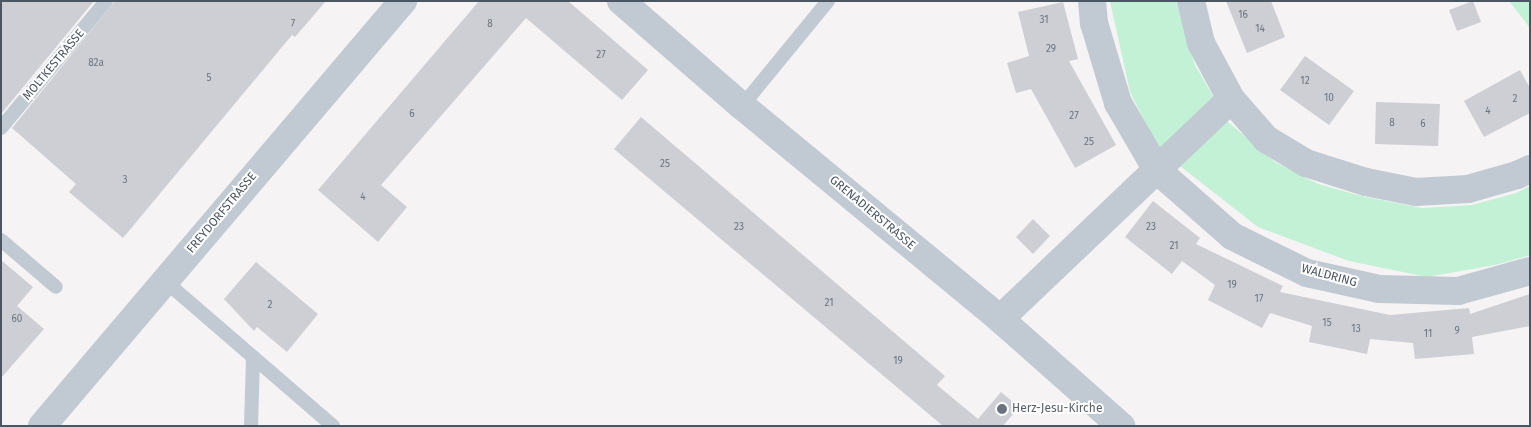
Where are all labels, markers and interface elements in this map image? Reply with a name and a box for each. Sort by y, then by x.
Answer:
house number: 16 [1238,10,1248,22]
house number: 31 [1039,15,1049,27]
house number: 7 [291,19,295,31]
house number: 8 [487,19,493,31]
house number: 14 [1255,24,1265,36]
street label: MOLTKESTRASSE [20,27,88,103]
house number: 29 [1046,44,1056,56]
house number: 27 [596,50,606,62]
house number: 82a [88,58,104,70]
house number: 5 [206,73,212,85]
house number: 12 [1300,76,1310,88]
house number: 10 [1324,93,1334,105]
house number: 2 [1513,94,1517,106]
house number: 4 [1485,106,1491,118]
house number: 6 [409,109,415,121]
house number: 27 [1069,111,1079,123]
house number: 8 [1389,118,1395,130]
house number: 6 [1420,119,1426,131]
house number: 25 [1084,137,1094,149]
house number: 25 [660,159,670,171]
street label: FREYDORFSTRASSE [184,170,260,256]
street label: GRENADIERSTRASSE [826,173,918,253]
house number: 3 [123,175,127,187]
house number: 4 [360,192,366,204]
house number: 23 [734,222,744,234]
house number: 23 [1146,222,1156,234]
house number: 21 [1169,241,1179,253]
street label: WALDRING [1300,262,1358,290]
house number: 19 [1227,280,1237,292]
house number: 17 [1255,294,1263,306]
house number: 21 [824,298,834,310]
house number: 2 [268,300,272,312]
house number: 60 [12,314,22,326]
house number: 15 [1322,318,1332,330]
house number: 13 [1351,324,1361,336]
house number: 9 [1454,326,1460,338]
house number: 11 [1424,329,1432,341]
house number: 19 [893,356,903,368]
place label: Herz-Jesu-Kirche [1012,402,1102,416]
marker: Herz-Jesu-Kirche [996,403,1008,415]

